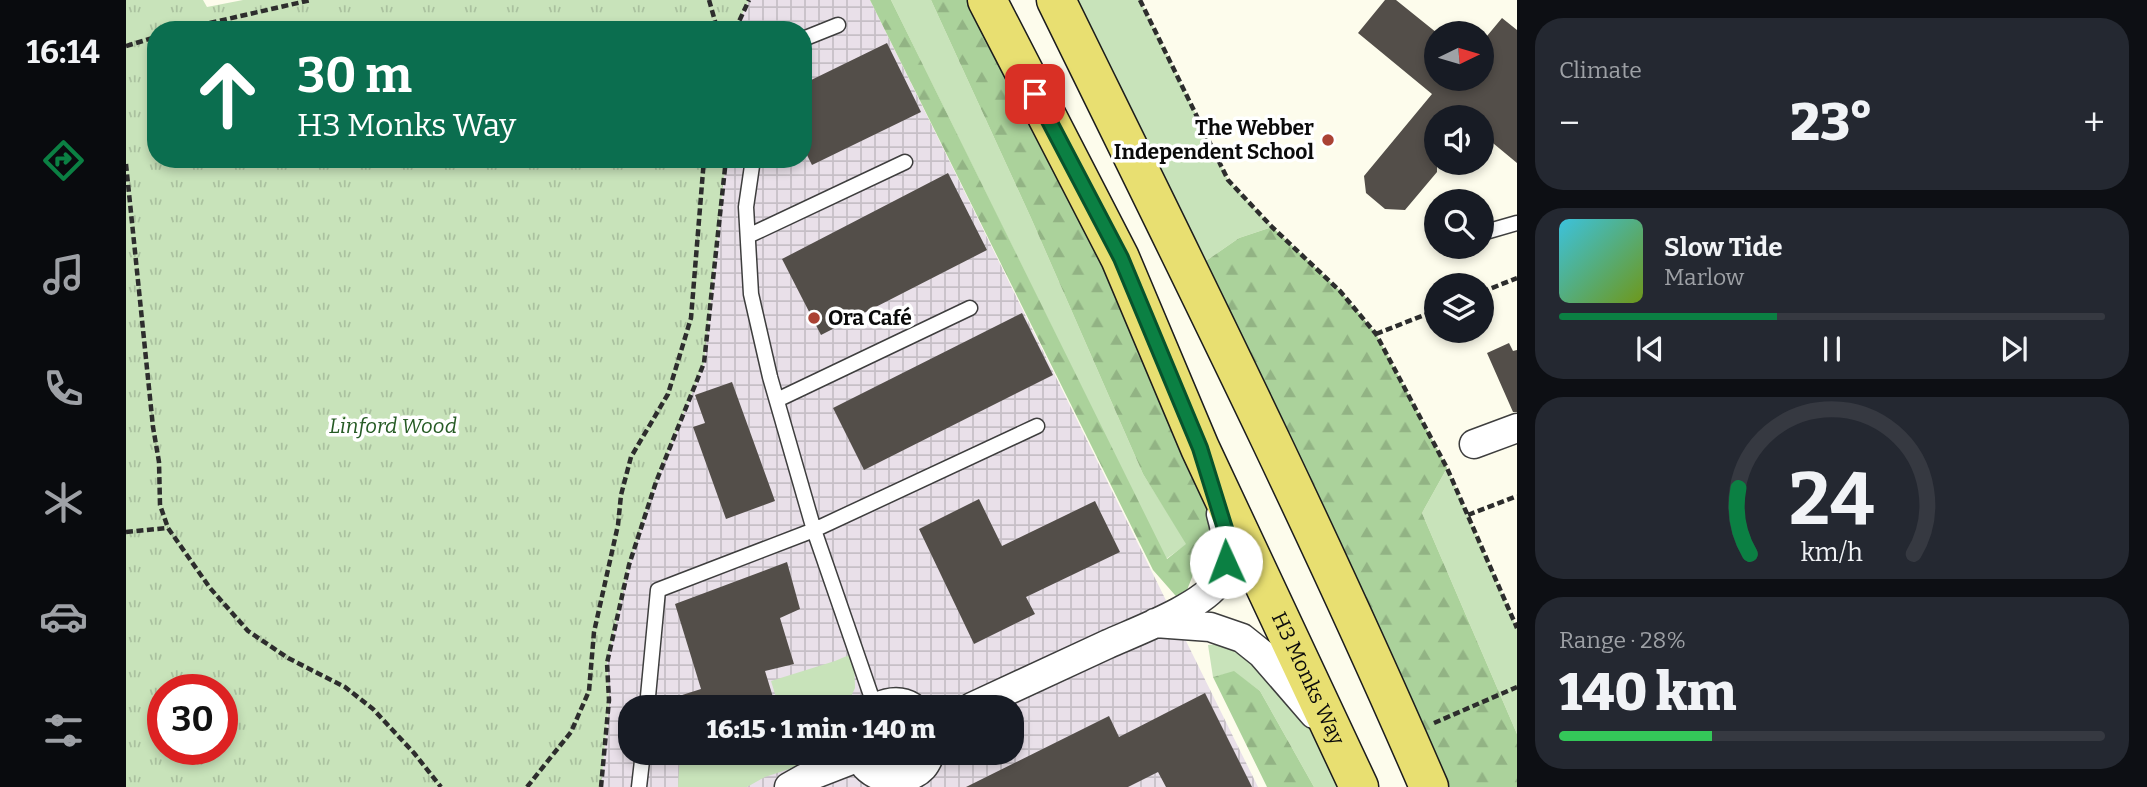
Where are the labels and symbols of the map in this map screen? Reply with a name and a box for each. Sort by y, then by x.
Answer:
north arrow [1424,21,1494,91]
pin [1005,64,1065,124]
place label: The Webber Independent School [1114,115,1314,165]
marker: The Webber Independent School [1320,132,1336,148]
place label: Ora Café [828,305,912,331]
marker: Ora Café [806,310,822,326]
park label: Linford Wood [329,413,457,439]
position arrow [1189,525,1263,599]
street label: H3 Monks Way [1266,608,1351,750]
speed limit sign: 30 [147,674,238,765]

